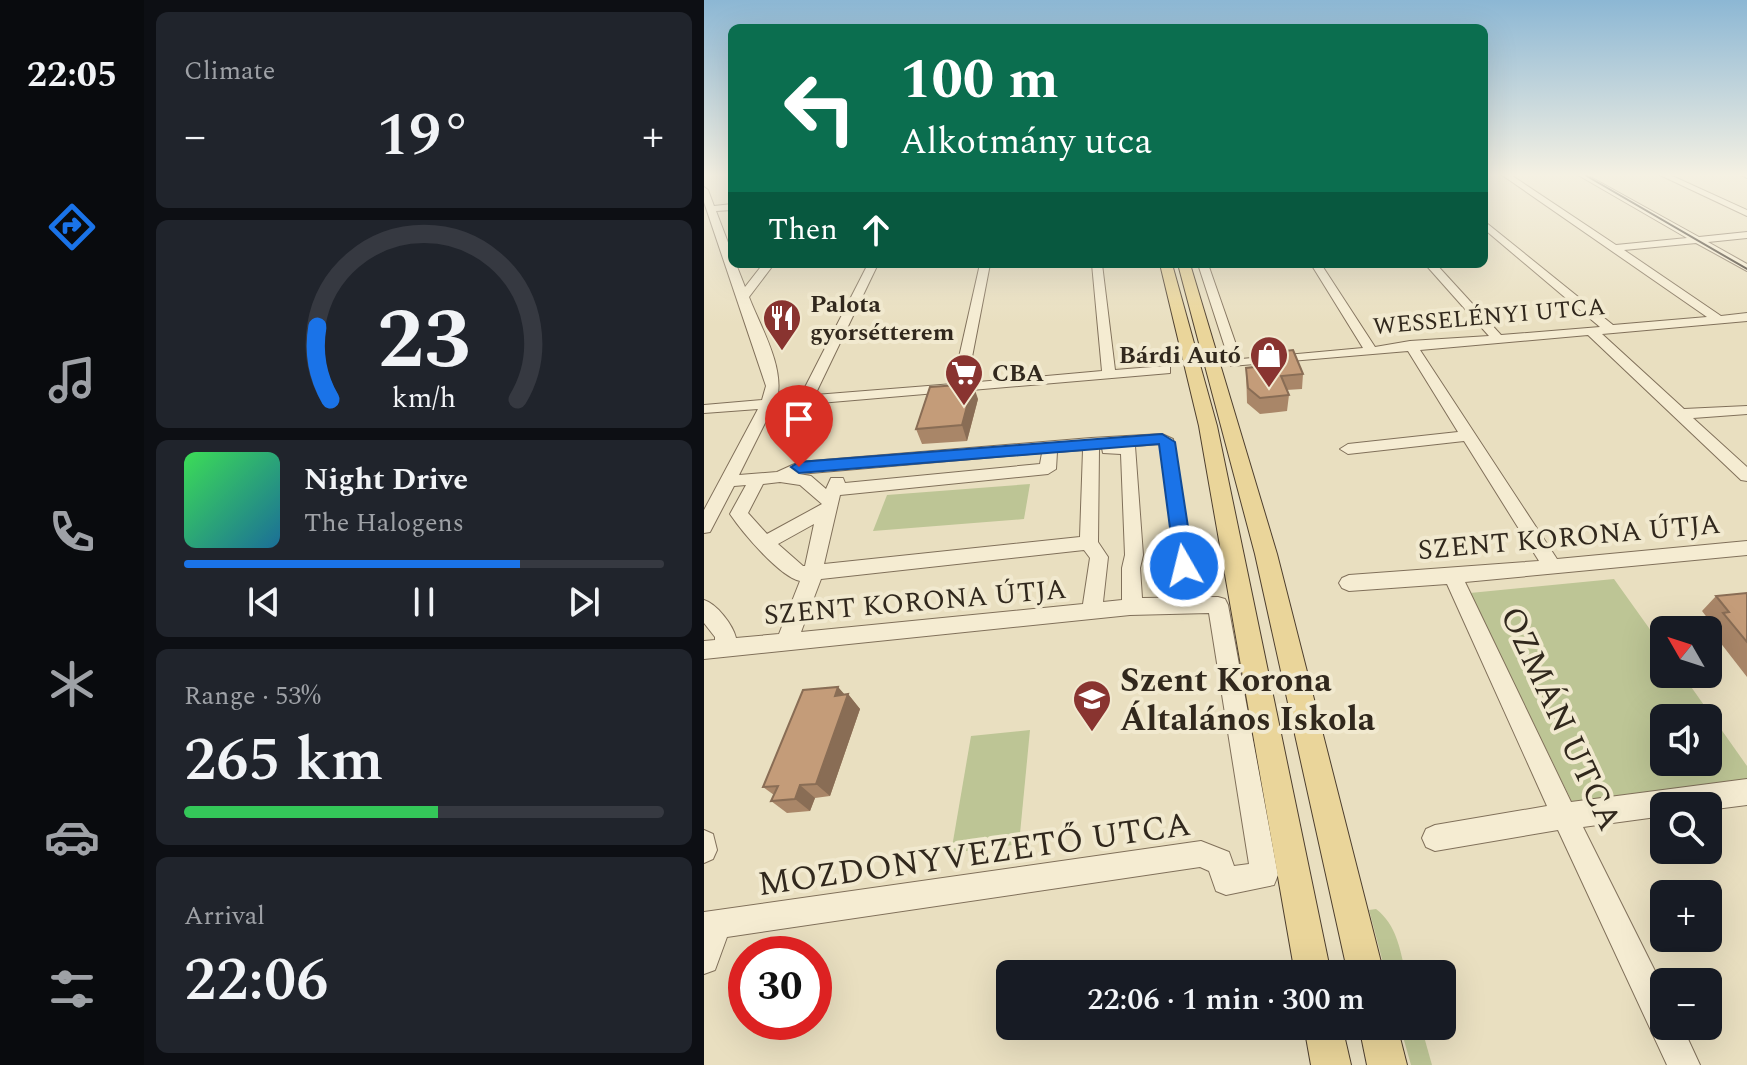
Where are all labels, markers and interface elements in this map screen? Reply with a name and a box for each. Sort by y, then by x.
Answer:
text: 100 m [900,38,1059,123]
text: 22:05 [27,48,117,103]
text: Climate [184,51,275,91]
icon: left [768,56,872,160]
text: 19° [377,90,471,182]
text: − [184,103,206,170]
text: + [642,103,664,170]
text: Alkotmány utca [900,115,1152,170]
icon: directions [44,199,100,255]
text: Then [768,207,838,253]
icon: ahead [854,208,898,252]
text: 23 [377,278,471,405]
place label: Palota gyorsétterem [810,287,955,351]
street label: WESSELÉNYI UTCA [1371,289,1607,345]
restaurant icon: Palota gyorsétterem [761,297,803,352]
shop icon: Bárdi Autó [1248,334,1290,389]
place label: Bárdi Autó [1119,338,1241,374]
icon: music [44,352,100,408]
supermarket icon: CBA [943,352,985,407]
place label: CBA [992,356,1045,392]
text: km/h [392,377,456,420]
pin [765,385,833,467]
icon: arrive [777,397,821,441]
text: Night Drive [304,457,468,503]
text: The Halogens [304,503,464,543]
street label: SZENT KORONA ÚTJA [1416,503,1722,572]
icon: phone [44,504,100,560]
position arrow [1142,524,1226,608]
street label: SZENT KORONA ÚTJA [762,568,1068,637]
icon: previous [242,580,286,624]
icon: pause [402,580,446,624]
icon: next [562,580,606,624]
street label: OZMÁN UTCA [1485,598,1635,840]
north arrow [1650,616,1722,688]
map controls [1650,616,1722,1040]
place label: Szent Korona Általános Iskola [1120,655,1376,746]
icon: climate [44,656,100,712]
text: Range · 53% [184,676,321,716]
school or university icon: Szent Korona Általános Iskola [1071,678,1113,733]
button: sound [1650,704,1722,776]
text: 265 km [184,715,384,807]
button: search [1650,792,1722,864]
street label: MOZDONYVEZETŐ UTCA [754,799,1194,911]
icon: car [44,809,100,865]
button: + [1650,880,1722,952]
text: Arrival [184,896,265,936]
text: 22:06 [184,935,328,1027]
speed limit sign: 30 [728,936,832,1040]
icon: filters [44,961,100,1017]
button: − [1650,968,1722,1040]
text: 22:06 · 1 min · 300 m [1087,977,1365,1023]

